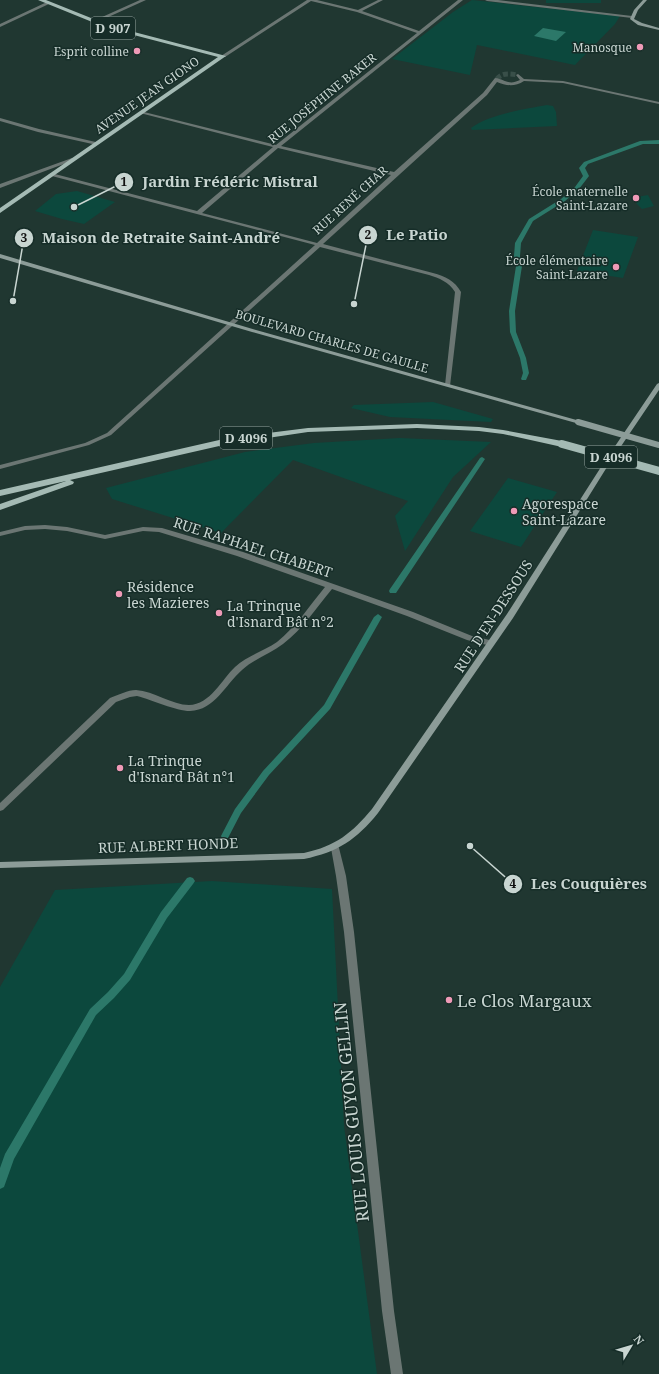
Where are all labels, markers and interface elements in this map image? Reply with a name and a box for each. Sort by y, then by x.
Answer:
road number: D 907 [91,17,135,39]
place label: Manosque [573,39,632,56]
marker: Manosque [635,42,645,52]
place label: Esprit colline [54,43,129,60]
marker: Esprit colline [132,46,142,56]
street label: RUE JOSÉPHINE BAKER [264,49,380,147]
street label: AVENUE JEAN GIONO [91,52,203,137]
street label: RUE RENÉ CHAR [309,162,391,238]
callout: Jardin Frédéric Mistral [114,169,325,196]
text: Jardin Frédéric Mistral [141,171,318,191]
text: 1 [121,173,128,190]
place label: École maternelle Saint-Lazare [532,183,628,214]
marker: École maternelle Saint-Lazare [631,193,641,203]
callout: Le Patio [358,221,456,248]
callout: Maison de Retraite Saint-André [14,224,288,251]
text: Le Patio [386,224,448,244]
text: 2 [365,226,372,243]
text: Maison de Retraite Saint-André [42,227,280,247]
text: 3 [21,229,28,246]
place label: École élémentaire Saint-Lazare [505,252,608,283]
marker: École élémentaire Saint-Lazare [611,262,621,272]
street label: BOULEVARD CHARLES DE GAULLE [233,305,431,377]
road number: D 4096 [220,427,272,449]
road number: D 4096 [585,446,637,468]
place label: Agorespace Saint-Lazare [522,494,606,529]
marker: Agorespace Saint-Lazare [509,506,519,516]
street label: RUE RAPHAEL CHABERT [171,512,335,582]
street label: RUE D'EN-DESSOUS [449,556,537,676]
place label: Résidence les Mazieres [127,577,209,612]
marker: Résidence les Mazieres [114,589,124,599]
place label: La Trinque d'Isnard Bât n°2 [227,596,334,631]
marker: La Trinque d'Isnard Bât n°2 [214,608,224,618]
place label: La Trinque d'Isnard Bât n°1 [128,751,235,786]
marker: La Trinque d'Isnard Bât n°1 [115,763,125,773]
street label: RUE ALBERT HONDE [98,833,239,857]
callout: Les Couquières [503,870,655,897]
text: Les Couquières [531,873,647,893]
text: 4 [510,875,517,892]
place label: Le Clos Margaux [457,989,592,1012]
marker: Le Clos Margaux [444,995,454,1005]
street label: RUE LOUIS GUYON GELLIN [328,1001,374,1223]
north arrow [611,1326,651,1366]
text: N [631,1332,648,1348]

